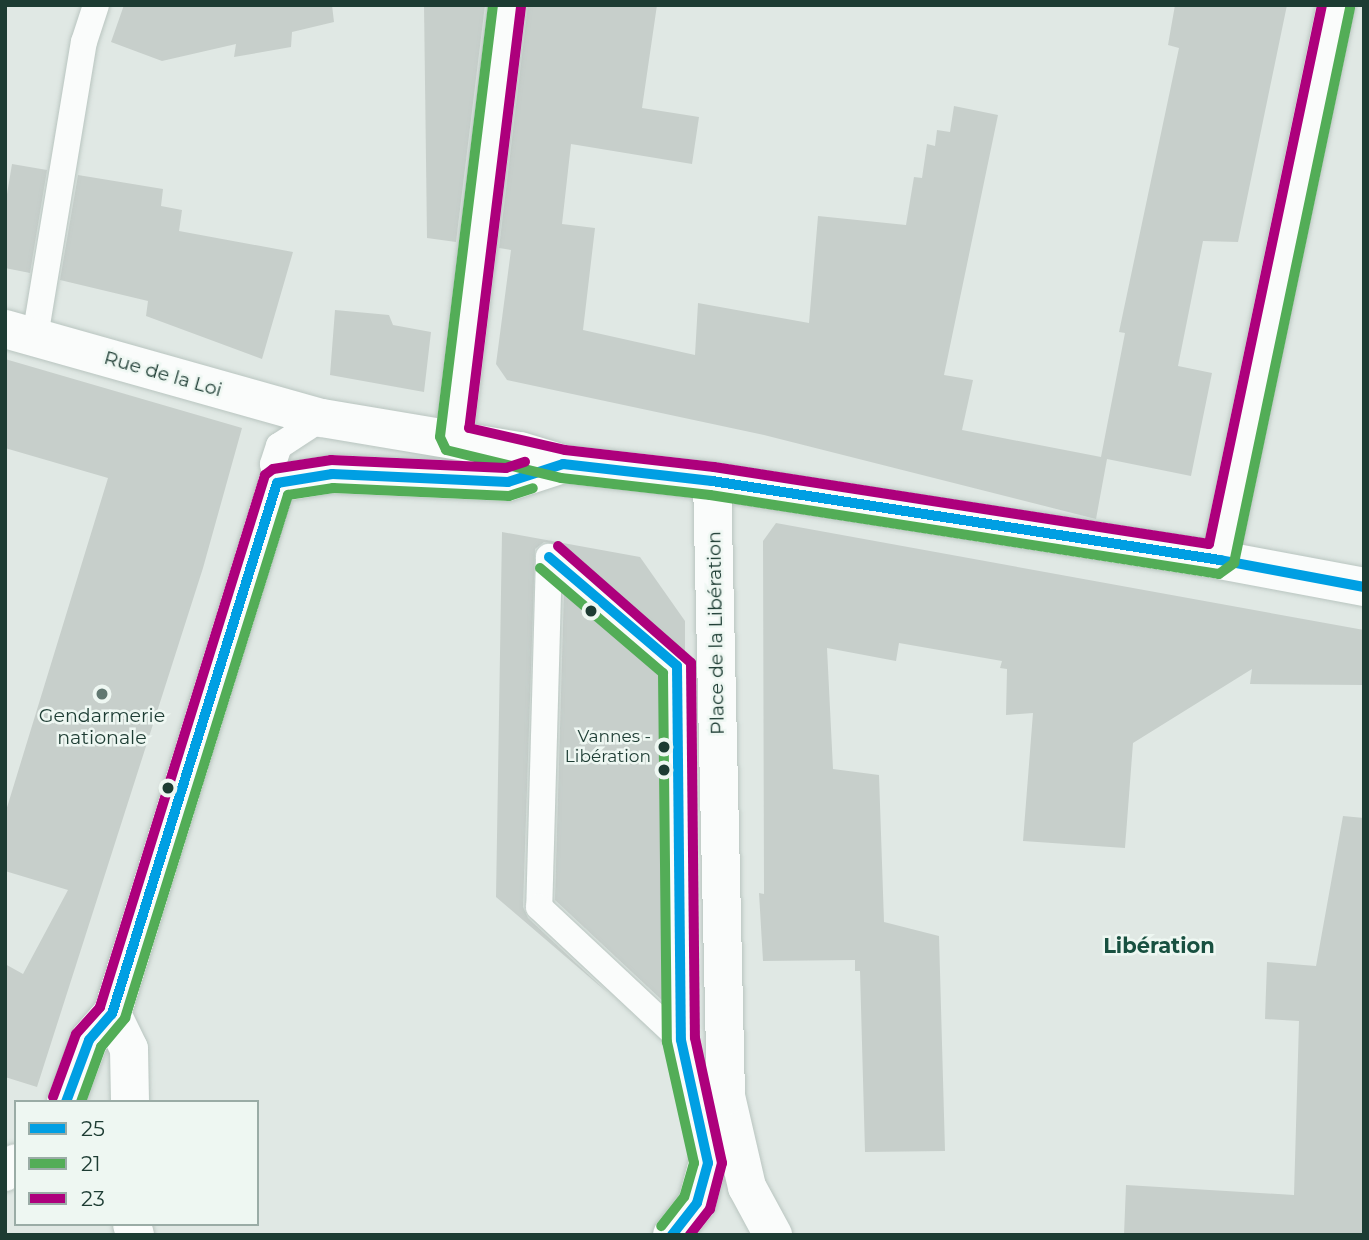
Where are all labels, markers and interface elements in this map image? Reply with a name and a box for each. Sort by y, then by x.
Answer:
street label: Rue de la Loi [101,346,225,402]
street label: Place de la Libération [703,531,729,735]
unlabelled marker [584,604,598,618]
marker: Gendarmerie nationale [94,686,110,702]
place label: Gendarmerie nationale [39,705,165,749]
place label: Vannes - Libération [565,727,651,767]
marker: Vannes - Libération [657,740,671,754]
unlabelled marker [657,763,671,777]
unlabelled marker [161,781,175,795]
district label: Libération [1103,933,1215,959]
legend [14,1100,259,1226]
text: 25 [81,1116,105,1141]
text: 21 [81,1151,101,1176]
text: 23 [81,1186,105,1211]

